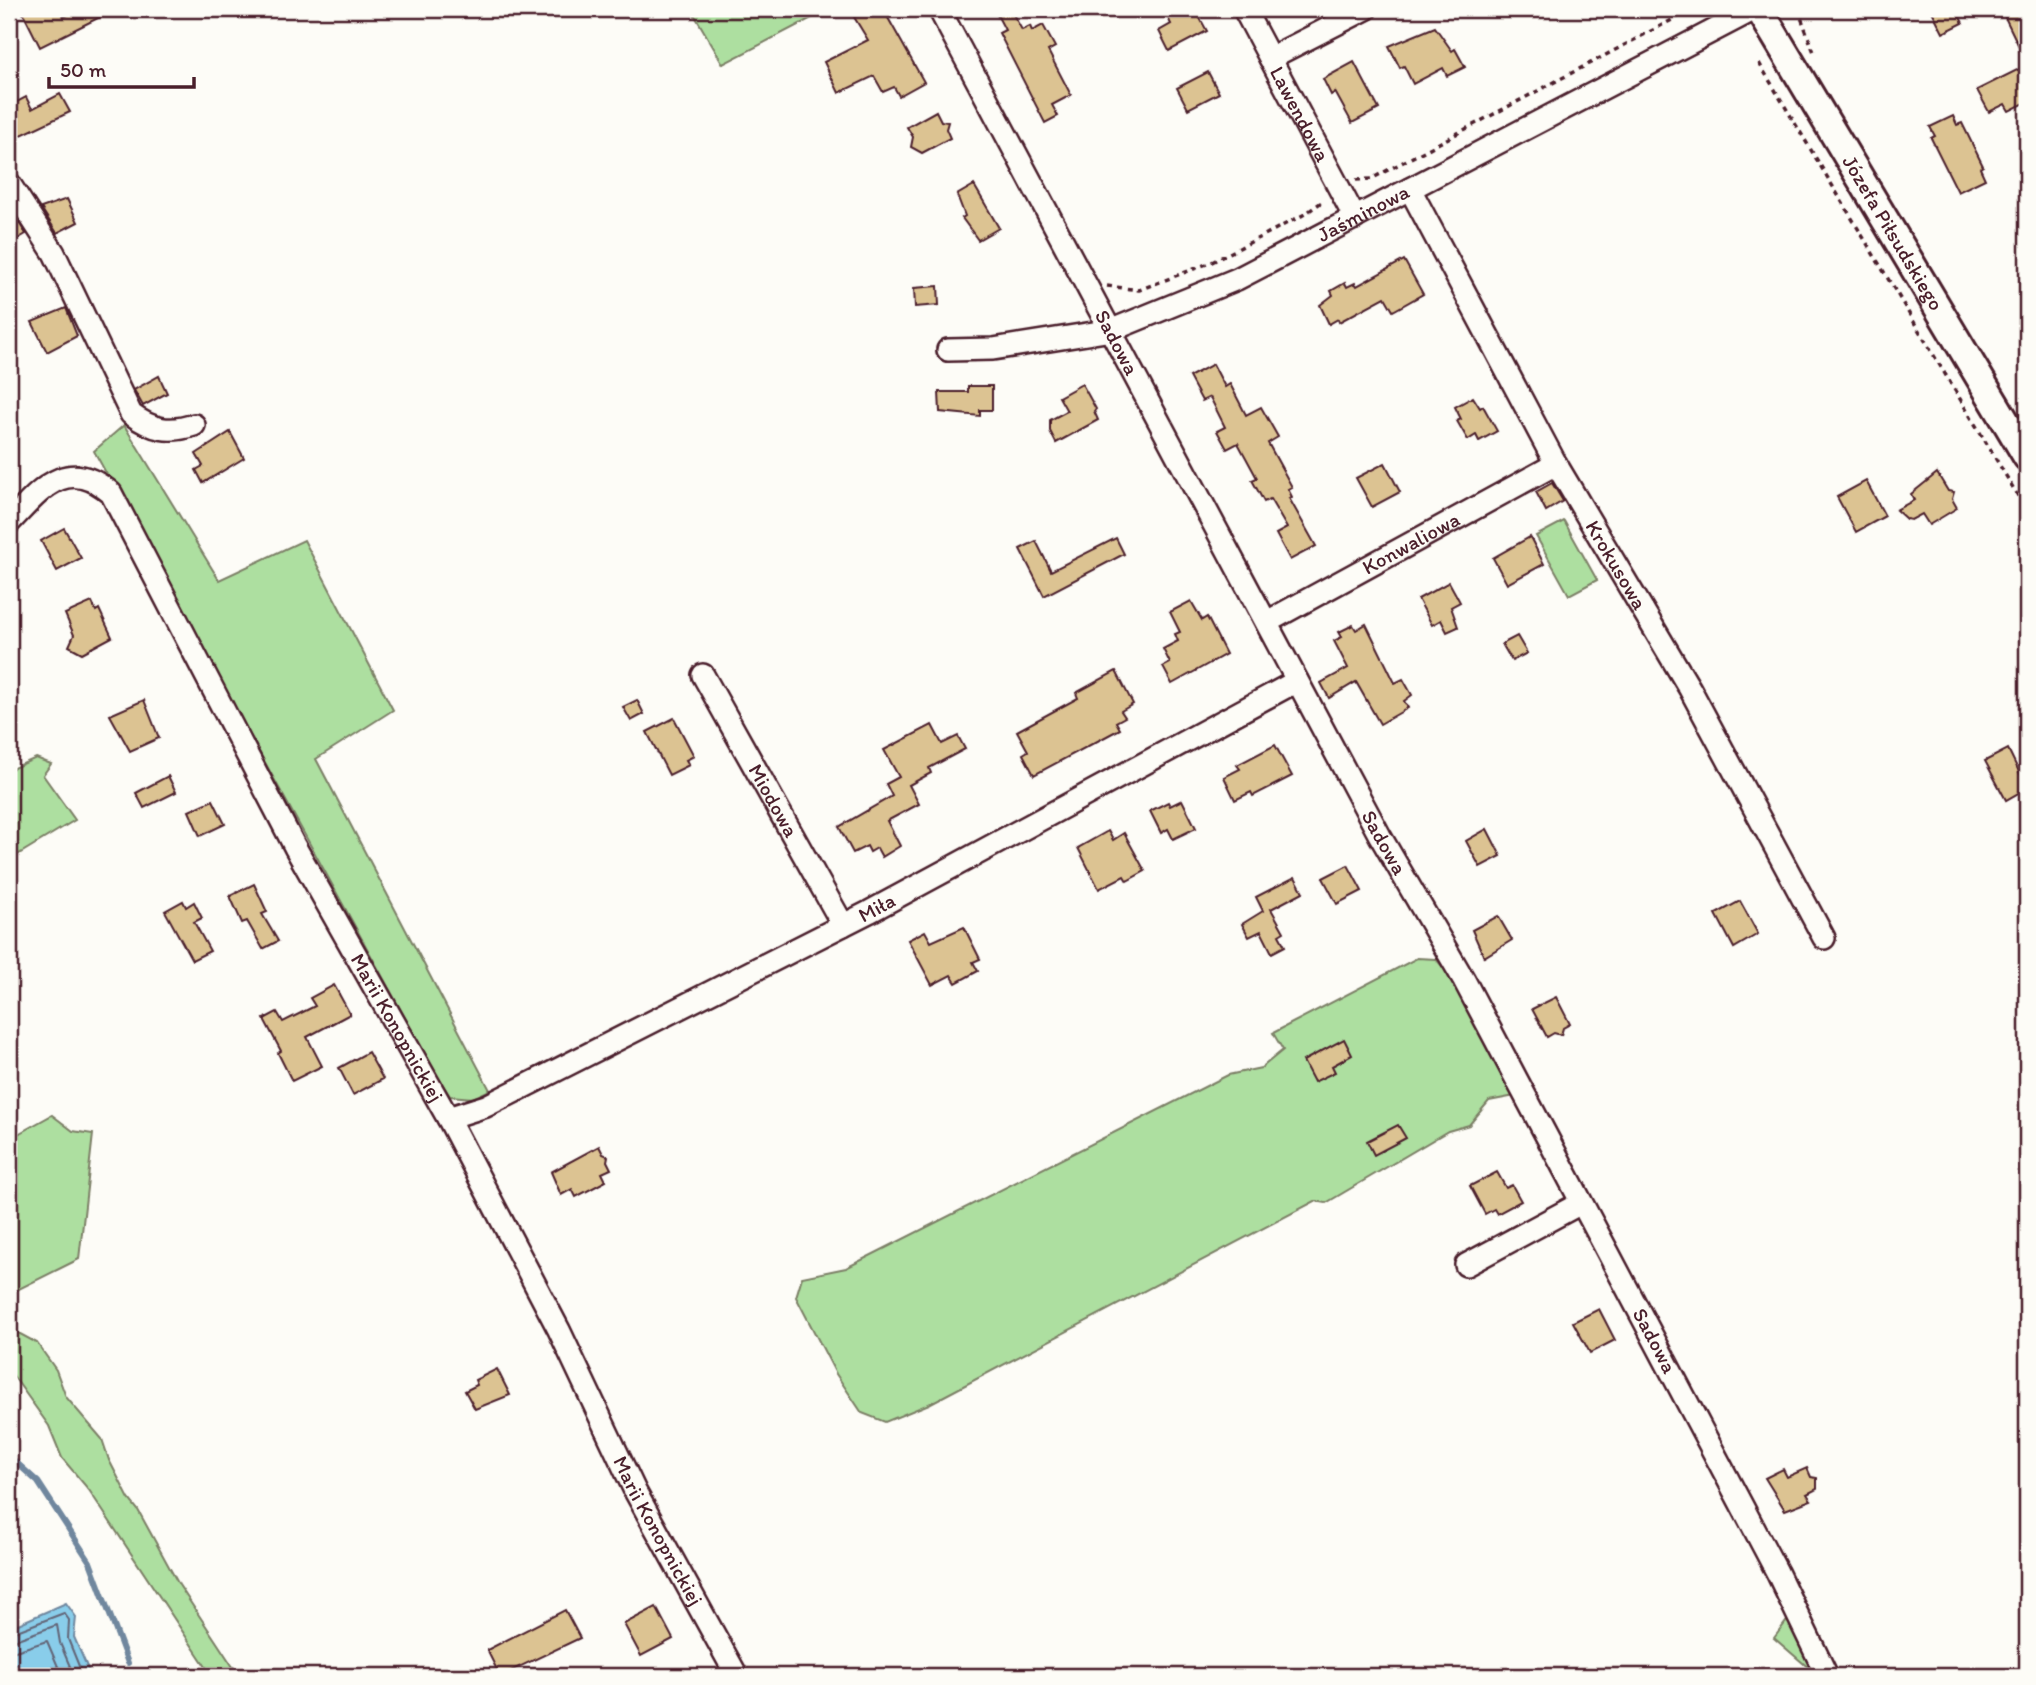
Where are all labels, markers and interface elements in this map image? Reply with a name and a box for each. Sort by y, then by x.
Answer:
scale bar [49,46,194,90]
text: 50 m [60,57,107,82]
street label: Lawendowa [1265,62,1336,166]
street label: Józefa Piłsudskiego [1837,151,1949,315]
street label: Jaśminowa [1313,178,1413,247]
street label: Sadowa [1090,305,1145,379]
street label: Konwaliowa [1358,506,1464,580]
street label: Krokusowa [1580,516,1653,614]
street label: Miodowa [743,759,804,841]
street label: Sadowa [1357,806,1413,879]
street label: Miła [854,887,899,927]
street label: Marii Konopnickiej [346,949,449,1106]
street label: Sadowa [1628,1304,1683,1377]
street label: Marii Konopnickiej [608,1452,709,1610]

